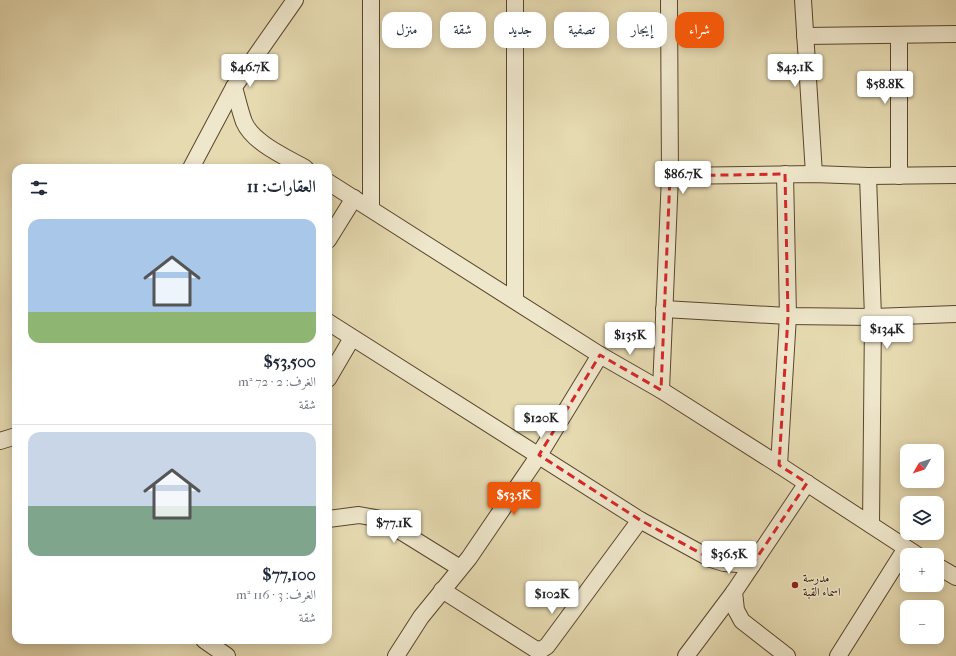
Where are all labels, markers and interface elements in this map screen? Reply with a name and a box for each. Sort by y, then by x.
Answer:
chip: منزل [382,12,432,48]
chip: شقة [440,12,486,48]
chip: جديد [494,12,546,48]
chip: تصفية [554,12,609,48]
chip: إيجار [617,12,667,48]
chip: شراء [675,12,724,48]
pin: $46.7K [217,54,283,88]
pin: $43.1K [762,54,828,88]
text: $46.7K [230,59,270,74]
text: $43.1K [777,59,813,74]
pin: $58.8K [852,71,918,105]
text: $58.8K [866,76,904,91]
pin: $86.7K [650,161,716,195]
text: $86.7K [664,166,702,181]
text: العقارات: 11 [247,176,316,196]
icon: filters [28,177,50,199]
icon: home [136,245,208,317]
pin: $134K [859,316,915,350]
text: $134K [870,321,904,336]
pin: $135K [602,322,658,356]
text: $135K [614,327,646,342]
text: $53,500 [263,351,316,371]
text: الغرف: 2 · 72 m² [238,374,316,389]
text: شقة [299,397,316,412]
pin: $120K [513,405,569,439]
text: $120K [523,410,559,425]
north arrow [900,444,944,488]
map controls [900,444,944,644]
icon: home [136,458,208,530]
pin: $53.5K [481,482,547,516]
text: $53.5K [496,487,532,502]
button: layers [900,496,944,540]
pin: $77.1K [361,510,427,544]
text: $77.1K [376,515,412,530]
pin: $36.5K [696,541,762,575]
text: $36.5K [711,546,747,561]
button: + [900,548,944,592]
text: $77,100 [262,564,316,584]
place label: مدرسة اسماء القبة [803,571,841,599]
marker: مدرسة اسماء القبة [790,580,800,590]
pin: $102K [524,581,580,615]
text: $102K [534,586,570,601]
text: الغرف: 3 · 116 m² [236,587,316,602]
button: − [900,600,944,644]
text: شقة [299,610,316,625]

